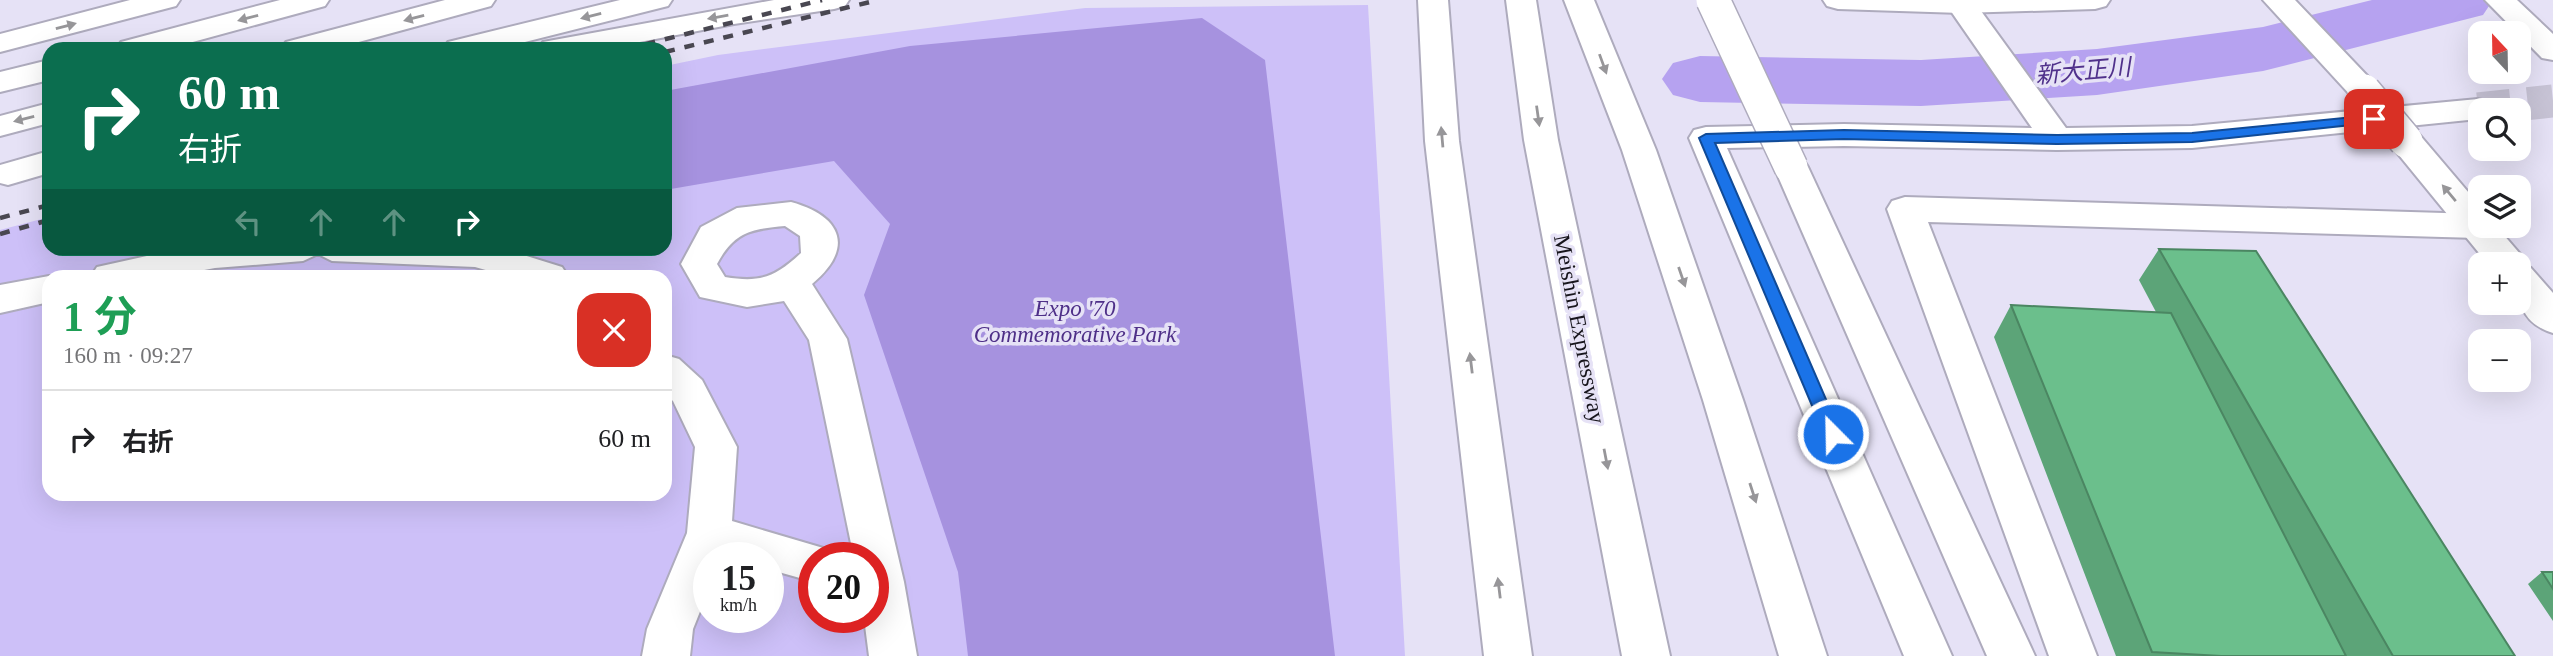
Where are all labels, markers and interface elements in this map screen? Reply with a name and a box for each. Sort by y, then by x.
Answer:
one-way arrow [580,11,602,22]
one-way arrow [707,12,729,23]
one-way arrow [237,13,259,24]
one-way arrow [403,13,424,23]
one-way arrow [55,20,77,31]
north arrow [2468,21,2530,84]
map controls [2468,21,2531,392]
one-way arrow [1598,54,1609,75]
water label: 新大正川 [2034,54,2135,88]
text: 60 m [178,65,280,120]
icon: right [63,70,154,161]
pin [2344,89,2404,149]
button: search [2468,98,2531,161]
icon: arrive [2355,100,2393,138]
one-way arrow [1533,105,1544,127]
one-way arrow [13,114,35,125]
one-way arrow [1436,126,1447,148]
text: 右折 [178,131,242,167]
button: layers [2468,175,2531,238]
one-way arrow [2442,184,2457,201]
icon: left [229,203,267,241]
icon: ahead [302,203,340,241]
icon: ahead [375,203,413,241]
icon: right [448,203,486,241]
street label: Meishin Expressway [1549,232,1610,426]
button: + [2468,252,2531,315]
one-way arrow [1677,267,1688,288]
button: close [577,293,651,367]
text: 1 分 [63,294,137,340]
park label: Expo '70 Commemorative Park [974,296,1177,347]
button: − [2468,329,2531,392]
text: 160 m · 09:27 [63,343,193,368]
one-way arrow [1465,351,1476,373]
position arrow [1796,397,1870,471]
icon: right [63,420,101,458]
text: 60 m [598,424,651,453]
text: 右折 [122,428,174,457]
one-way arrow [1601,448,1612,470]
one-way arrow [1748,483,1759,504]
speed limit sign: 20 [798,542,889,633]
text: 15 [721,559,756,598]
one-way arrow [1494,577,1505,599]
text: km/h [720,595,757,615]

